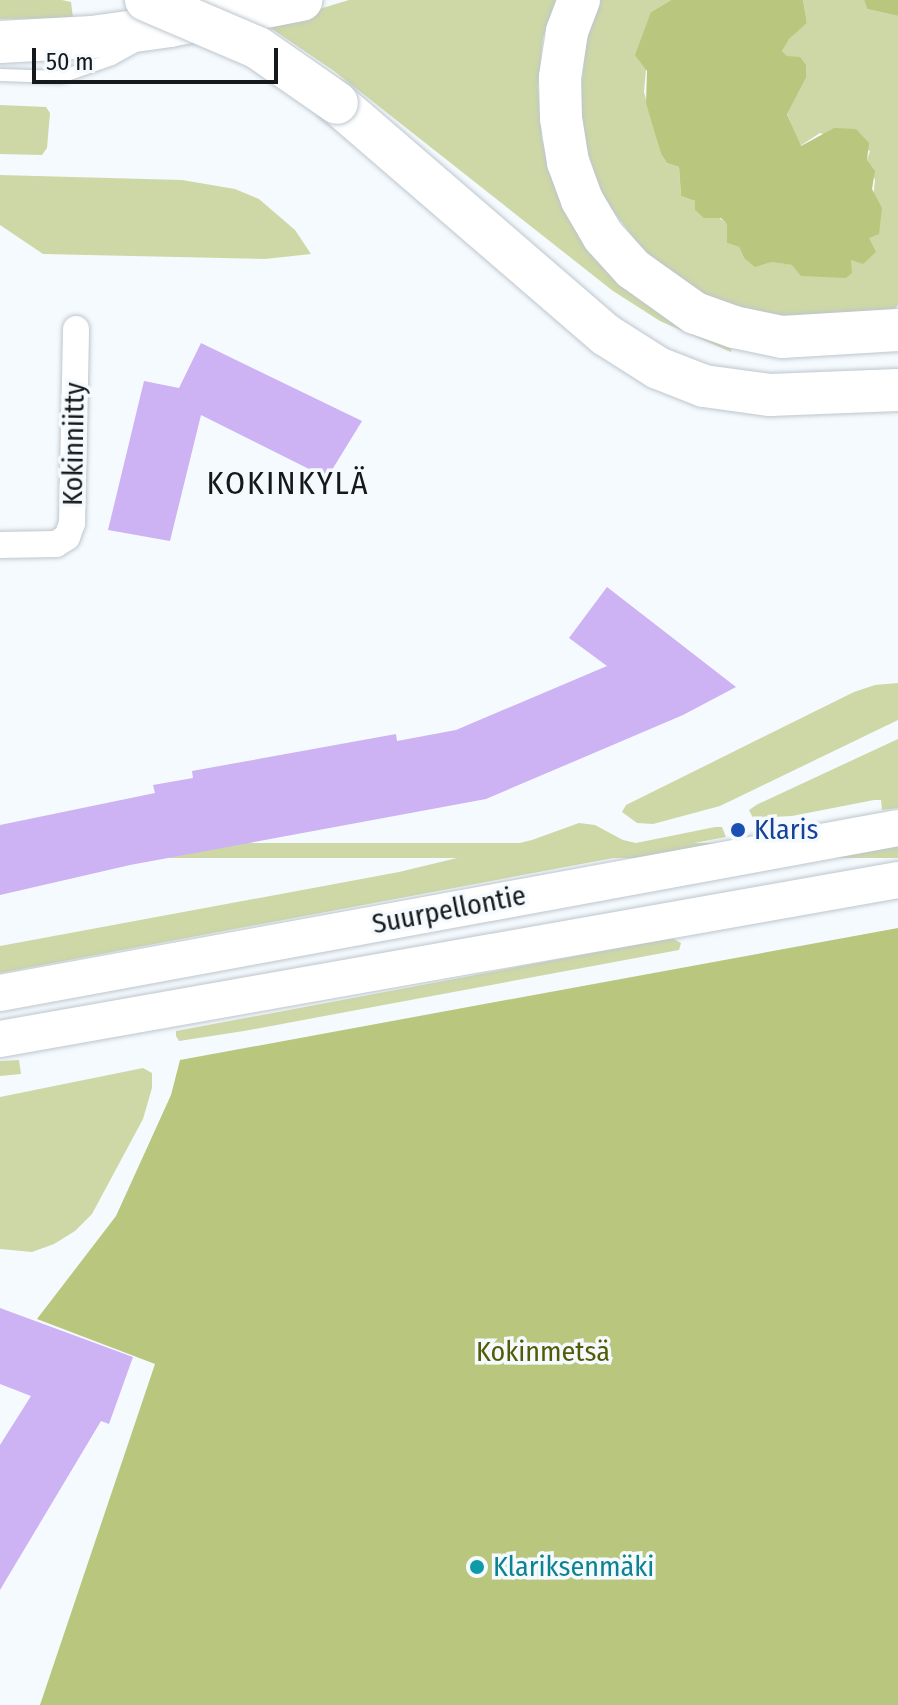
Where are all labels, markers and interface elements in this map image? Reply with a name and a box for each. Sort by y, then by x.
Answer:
scale bar [36,32,282,82]
text: 50 m [46,48,94,76]
street label: Kokinniitty [56,382,92,506]
district label: KOKINKYLÄ [206,464,370,502]
place label: Klaris [754,813,819,847]
marker: Klaris [729,821,747,839]
street label: Suurpellontie [369,879,529,941]
park label: Kokinmetsä [476,1335,610,1369]
place label: Klariksenmäki [493,1550,654,1584]
marker: Klariksenmäki [468,1558,486,1576]

